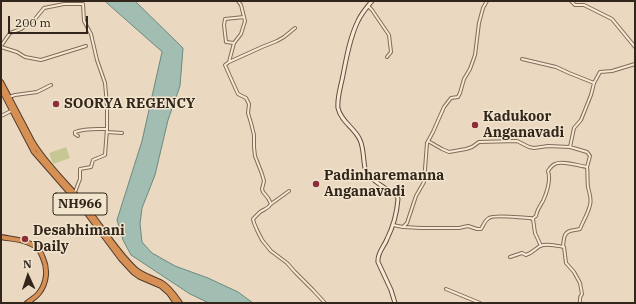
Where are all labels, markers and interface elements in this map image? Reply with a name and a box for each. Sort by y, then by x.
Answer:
scale bar [10,8,90,34]
text: 200 m [15,15,51,30]
place label: SOORYA REGENCY [64,96,195,112]
marker: SOORYA REGENCY [51,99,61,109]
place label: Kadukoor Anganavadi [483,109,564,142]
marker: Kadukoor Anganavadi [470,120,480,130]
place label: Padinharemanna Anganavadi [324,168,444,200]
marker: Padinharemanna Anganavadi [311,179,321,189]
road number: NH966 [53,193,107,215]
place label: Desabhimani Daily [33,223,125,256]
marker: Desabhimani Daily [20,234,30,244]
north arrow [8,256,48,296]
text: N [23,257,32,271]

